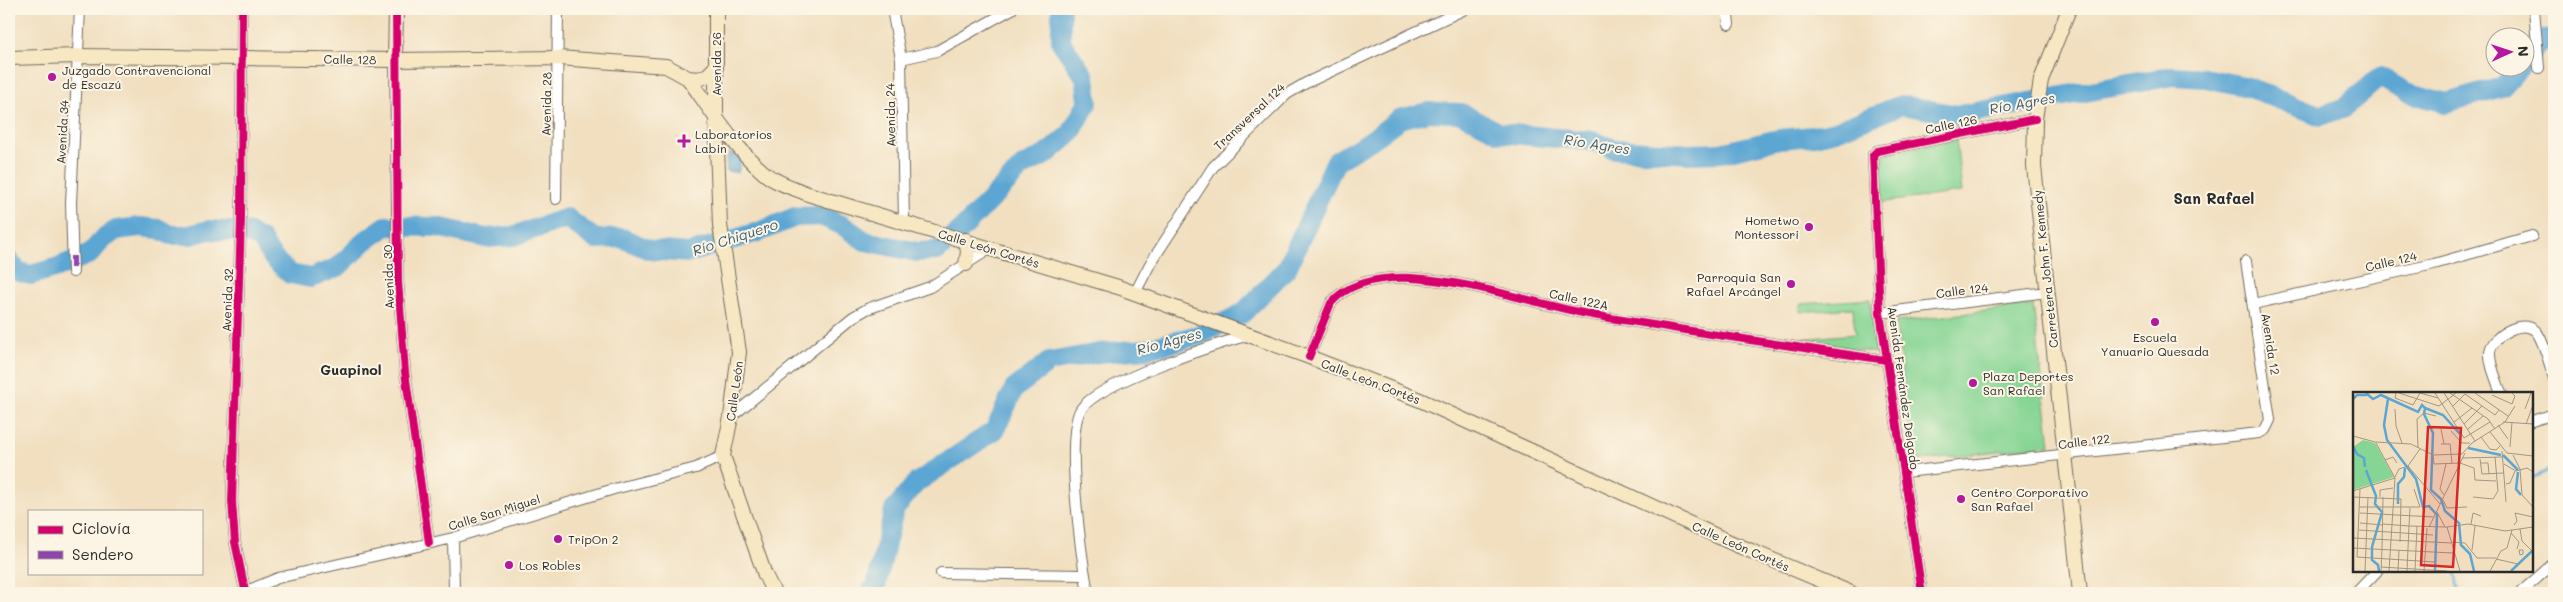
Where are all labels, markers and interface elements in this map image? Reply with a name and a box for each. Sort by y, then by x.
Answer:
north arrow [2486,28,2536,78]
street label: Avenida 26 [708,32,724,96]
text: N [2514,45,2533,57]
street label: Calle 128 [324,51,376,67]
place label: Juzgado Contravencional de Escazú [62,62,211,92]
marker: Juzgado Contravencional de Escazú [46,71,58,83]
street label: Avenida 28 [537,72,555,136]
street label: Transversal 124 [1210,79,1288,153]
street label: Avenida 24 [881,83,899,147]
water label: Río Agres [1988,88,2057,118]
street label: Avenida 34 [52,100,72,164]
street label: Calle 126 [1924,111,1978,137]
place label: Laboratorios Labin [695,126,772,156]
water label: Río Agres [1563,129,1631,159]
marker: Laboratorios Labin [677,134,691,148]
district label: San Rafael [2174,188,2254,208]
street label: Carretera John F. Kennedy [2029,189,2061,349]
place label: Hometwo Montessori [1734,212,1799,242]
water label: Río Chiquero [690,214,780,260]
marker: Hometwo Montessori [1803,221,1815,233]
street label: Calle León Cortés [936,225,1042,271]
street label: Avenida 30 [379,244,397,310]
street label: Calle 124 [2364,247,2418,275]
street label: Avenida 32 [218,268,236,332]
place label: Parroquia San Rafael Arcángel [1686,269,1781,299]
marker: Parroquia San Rafael Arcángel [1785,278,1797,290]
street label: Calle 124 [1935,279,1989,301]
street label: Calle 122A [1548,285,1610,313]
street label: Avenida Fernández Delgado [1885,305,1923,471]
street label: Avenida 12 [2258,312,2284,376]
marker: Escuela Yanuario Quesada [2149,316,2161,328]
water label: Río Agres [1134,323,1204,359]
place label: Escuela Yanuario Quesada [2101,329,2209,359]
street label: Calle León Cortés [1319,355,1423,407]
district label: Guapinol [320,360,382,379]
street label: Calle León [722,360,746,422]
place label: Plaza Deportes San Rafael [1983,368,2074,398]
marker: Plaza Deportes San Rafael [1967,377,1979,389]
inset map [2353,392,2533,572]
street label: Calle 122 [2057,430,2111,452]
place label: Centro Corporativo San Rafael [1971,484,2088,514]
street label: Calle San Miguel [446,490,542,534]
marker: Centro Corporativo San Rafael [1955,493,1967,505]
legend [28,510,202,574]
street label: Calle León Cortés [1690,517,1792,575]
text: Ciclovía [72,518,131,538]
place label: TripOn 2 [568,531,618,547]
marker: TripOn 2 [552,533,564,545]
text: Sendero [72,544,133,564]
place label: Los Robles [519,557,581,573]
marker: Los Robles [503,559,515,571]

